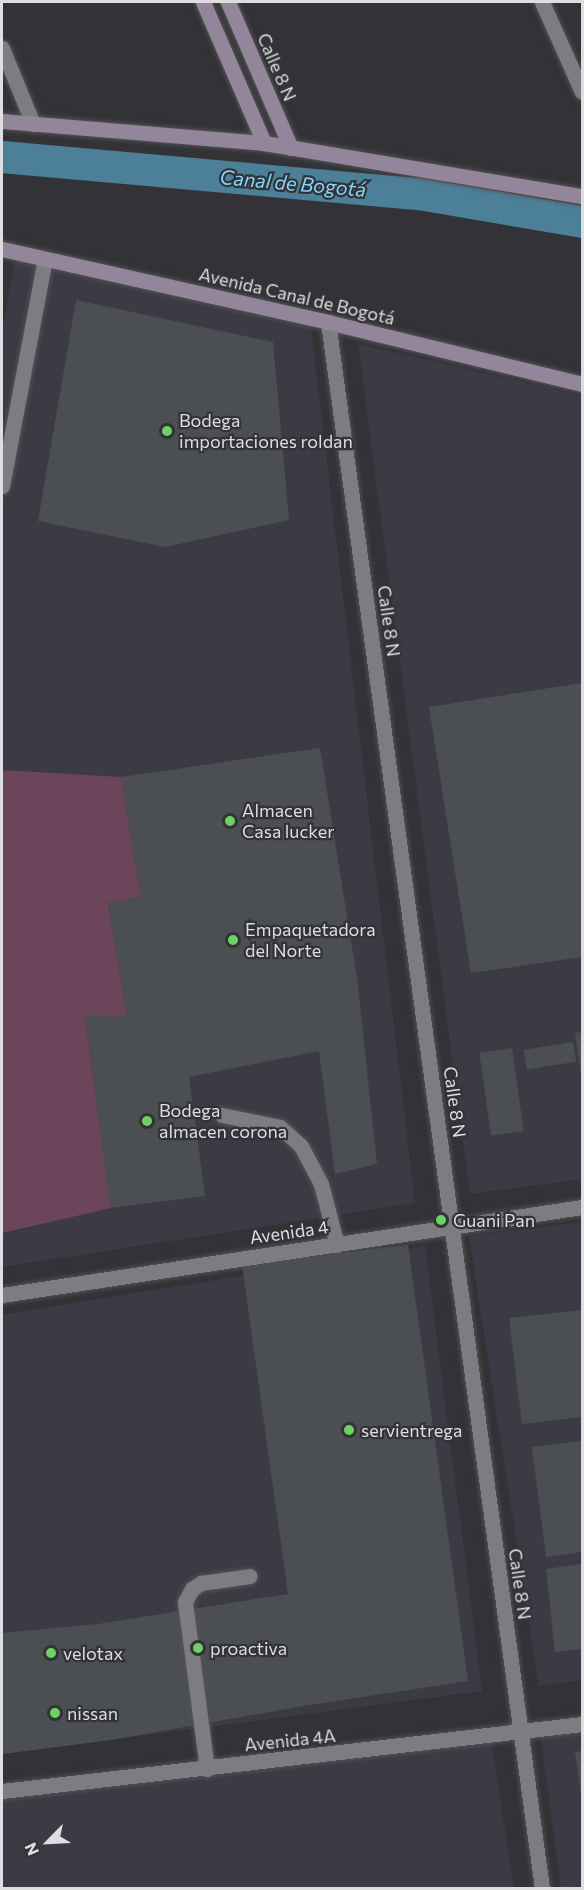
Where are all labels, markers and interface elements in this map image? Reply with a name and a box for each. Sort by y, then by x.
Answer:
street label: Calle 8 N [253,30,301,104]
water label: Canal de Bogotá [219,165,367,201]
street label: Avenida Canal de Bogotá [197,263,397,329]
place label: Bodega importaciones roldan [179,410,353,452]
marker: Bodega importaciones roldan [160,424,174,438]
street label: Calle 8 N [373,584,405,658]
place label: Almacen Casa lucker [242,800,334,842]
marker: Almacen Casa lucker [223,814,237,828]
place label: Empaquetadora del Norte [245,919,376,962]
marker: Empaquetadora del Norte [226,933,240,947]
street label: Calle 8 N [439,1065,471,1139]
place label: Bodega almacen corona [159,1100,287,1142]
marker: Bodega almacen corona [140,1114,154,1128]
place label: Guani Pan [453,1209,535,1231]
marker: Guani Pan [434,1213,448,1227]
street label: Avenida 4 [248,1216,330,1248]
place label: servientrega [361,1419,462,1441]
marker: servientrega [342,1423,356,1437]
street label: Calle 8 N [504,1547,536,1621]
place label: proactiva [210,1637,287,1659]
marker: proactiva [191,1641,205,1655]
place label: velotax [63,1642,123,1664]
marker: velotax [44,1646,58,1660]
place label: nissan [67,1702,118,1724]
marker: nissan [48,1706,62,1720]
street label: Avenida 4A [243,1724,337,1756]
north arrow [18,1812,78,1872]
text: N [20,1840,42,1859]

